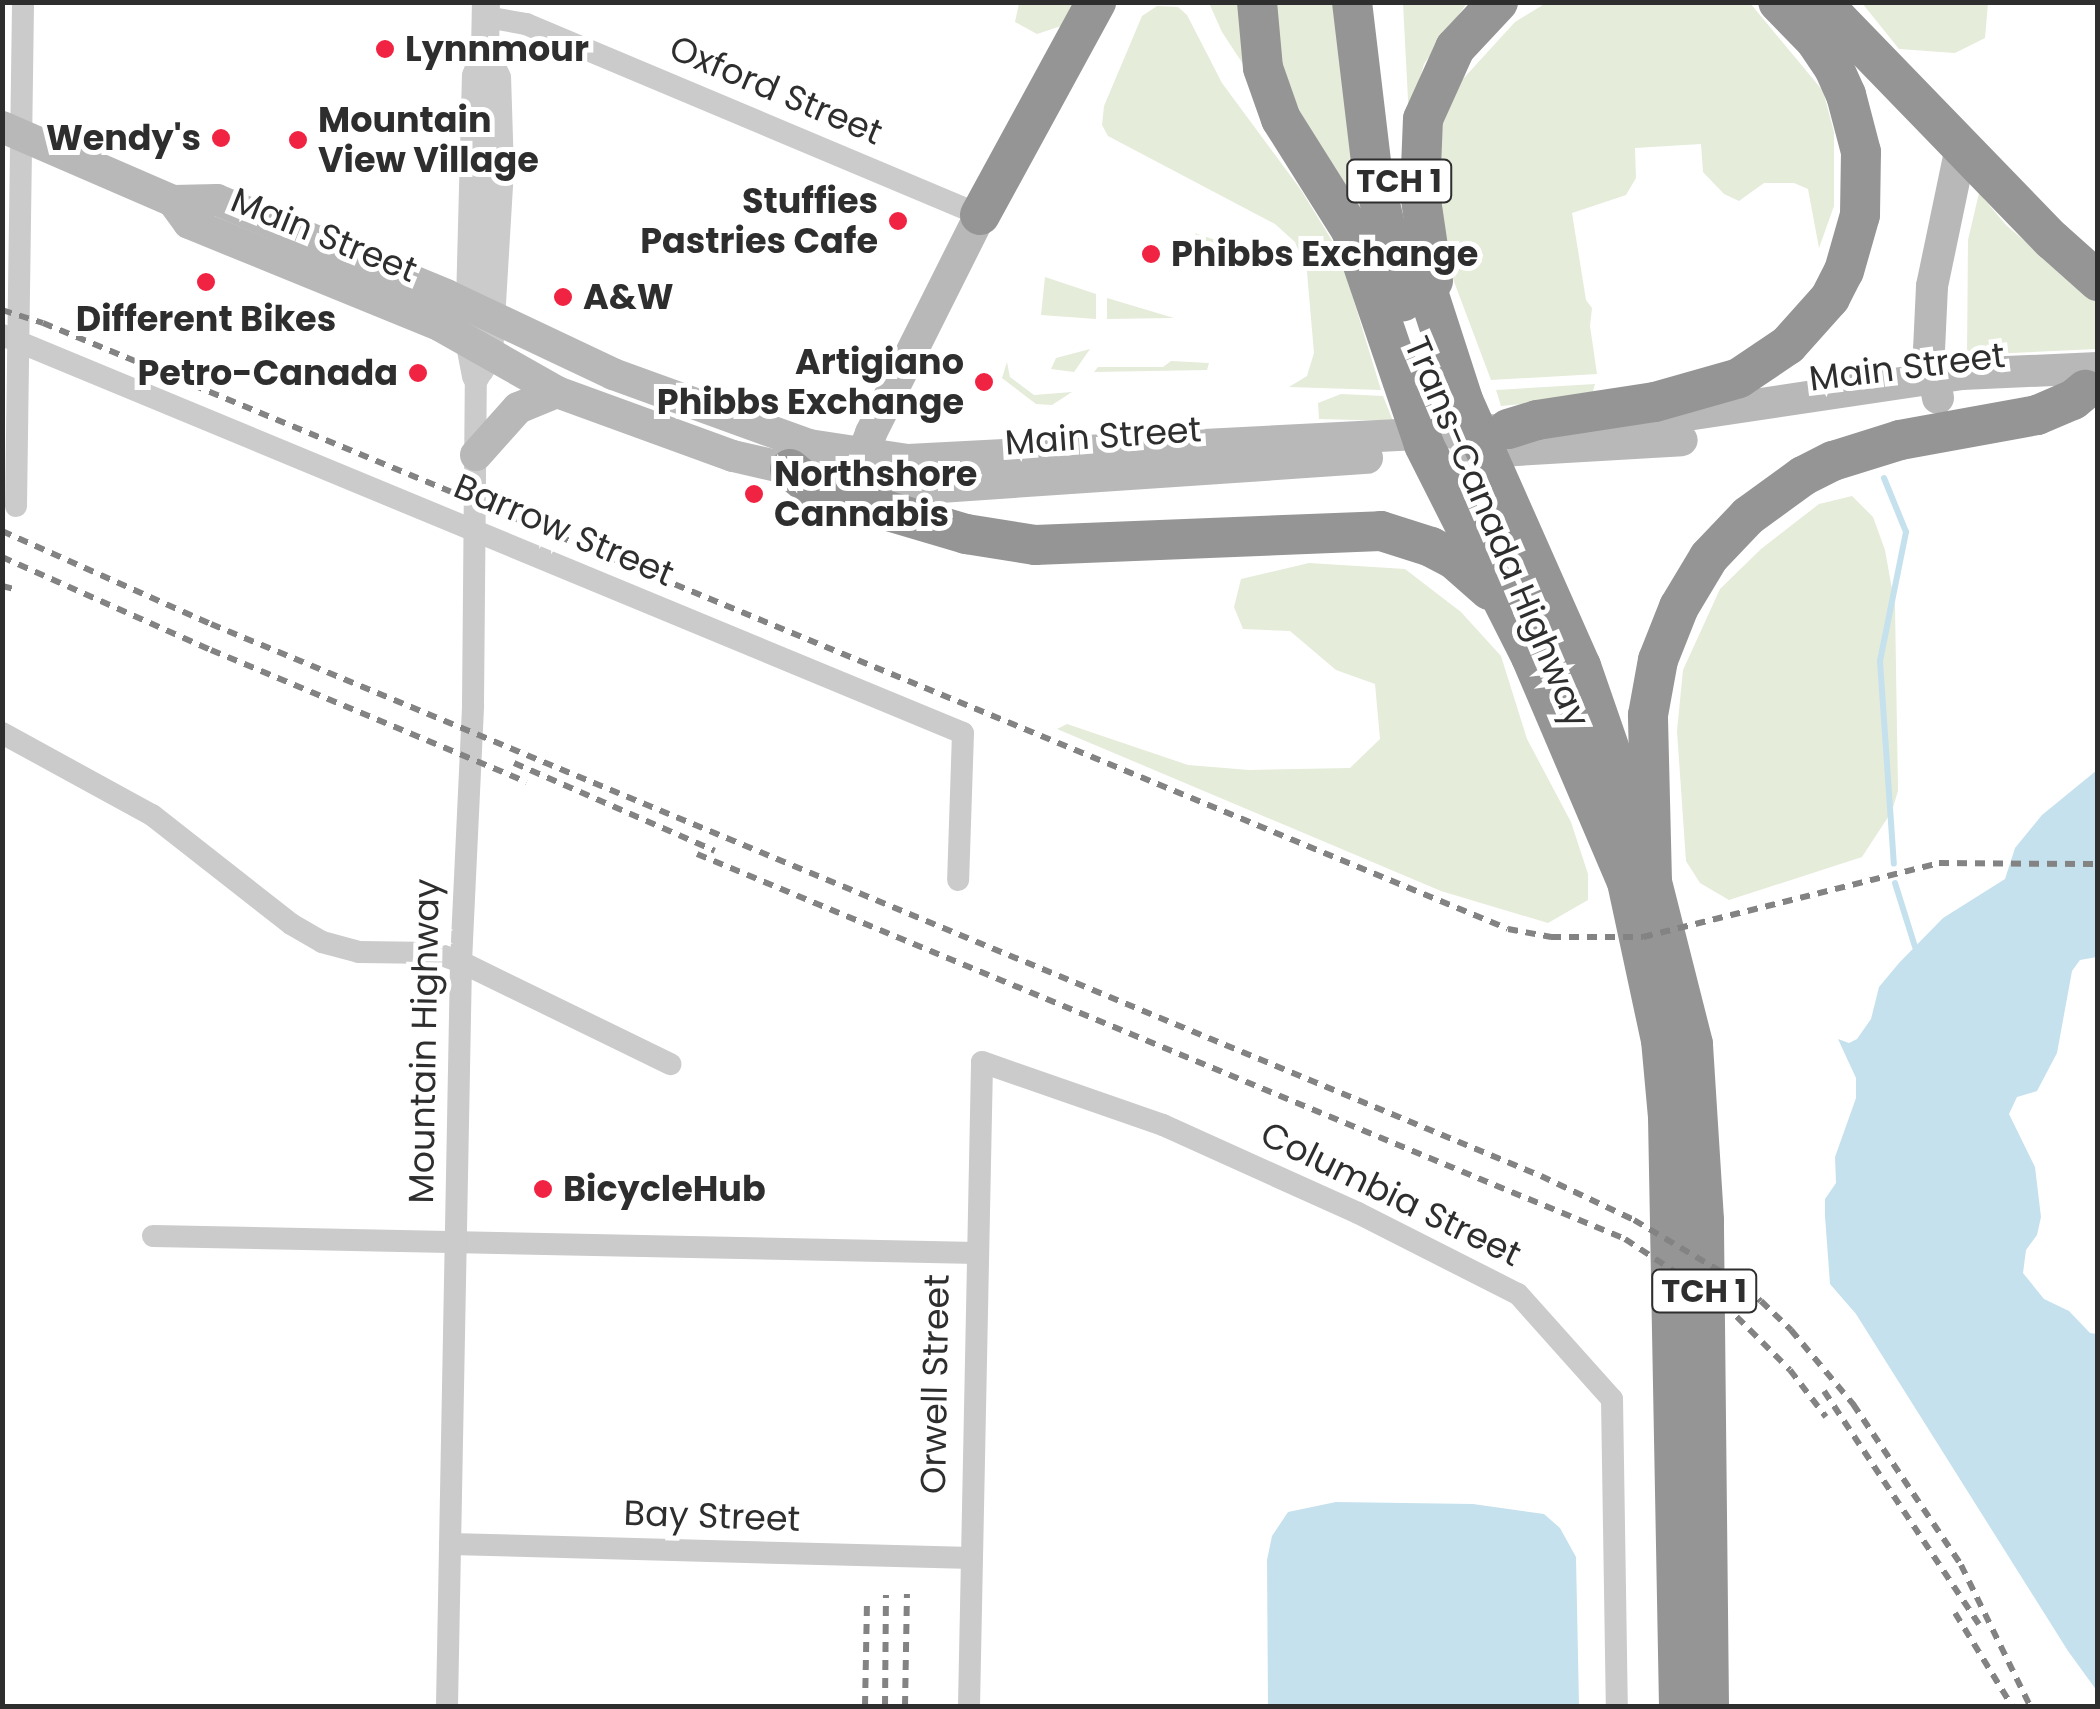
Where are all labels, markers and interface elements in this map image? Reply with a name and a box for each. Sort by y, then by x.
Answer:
street label: Oxford Street [663,26,889,154]
place label: Lynnmour [405,28,589,70]
marker: Lynnmour [374,38,396,60]
place label: Mountain View Village [318,99,539,181]
place label: Wendy's [46,117,201,159]
marker: Wendy's [210,127,232,149]
marker: Mountain View Village [287,129,309,151]
road number: TCH 1 [1344,154,1454,208]
street label: Main Street [225,179,423,291]
place label: Stuffies Pastries Cafe [640,180,878,262]
marker: Stuffies Pastries Cafe [887,210,909,232]
place label: Phibbs Exchange [1171,233,1478,275]
marker: Phibbs Exchange [1140,243,1162,265]
marker: Different Bikes [195,271,217,293]
place label: A&W [583,276,674,318]
marker: A&W [552,286,574,308]
place label: Different Bikes [76,298,336,340]
street label: Trans-Canada Highway [1396,331,1598,733]
street label: Main Street [1807,334,2007,400]
place label: Artigiano Phibbs Exchange [657,341,964,423]
place label: Petro-Canada [137,352,398,394]
marker: Petro-Canada [407,362,429,384]
marker: Artigiano Phibbs Exchange [973,371,995,393]
street label: Main Street [1003,408,1203,464]
place label: Northshore Cannabis [774,453,977,535]
street label: Barrow Street [448,465,680,595]
marker: Northshore Cannabis [743,483,765,505]
street label: Mountain Highway [400,878,448,1204]
street label: Columbia Street [1254,1113,1528,1275]
place label: BicycleHub [563,1168,766,1210]
marker: BicycleHub [532,1178,554,1200]
road number: TCH 1 [1649,1264,1759,1318]
street label: Orwell Street [912,1274,958,1494]
street label: Bay Street [623,1492,801,1540]

